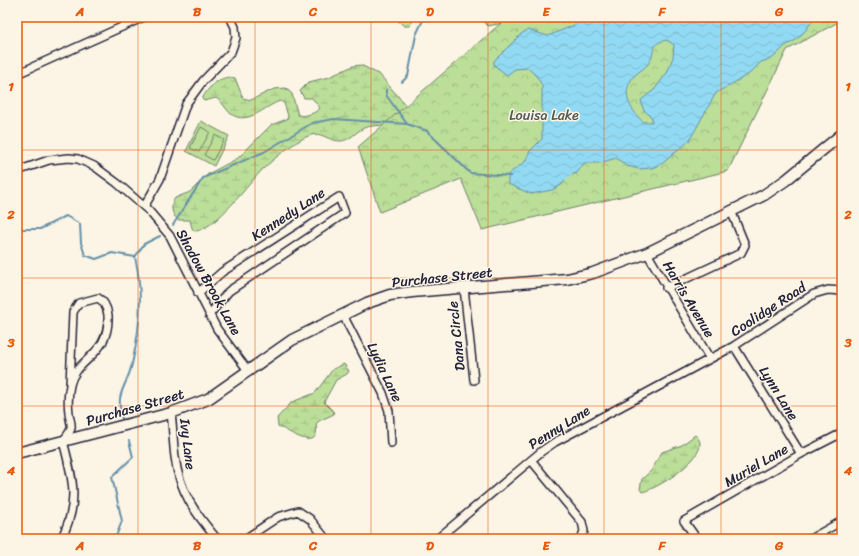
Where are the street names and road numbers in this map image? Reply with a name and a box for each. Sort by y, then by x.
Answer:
street label: Kennedy Lane [246,181,331,248]
street label: Shadow Brook Lane [169,224,248,340]
street label: Harris Avenue [656,256,722,343]
street label: Purchase Street [390,260,494,295]
street label: Coolidge Road [725,275,813,343]
street label: Dana Circle [440,300,473,372]
street label: Lydia Lane [360,338,409,406]
street label: Lynn Lane [752,361,805,426]
street label: Purchase Street [83,382,187,433]
street label: Penny Lane [523,398,596,456]
street label: Ivy Lane [172,416,203,471]
street label: Muriel Lane [719,437,793,494]

